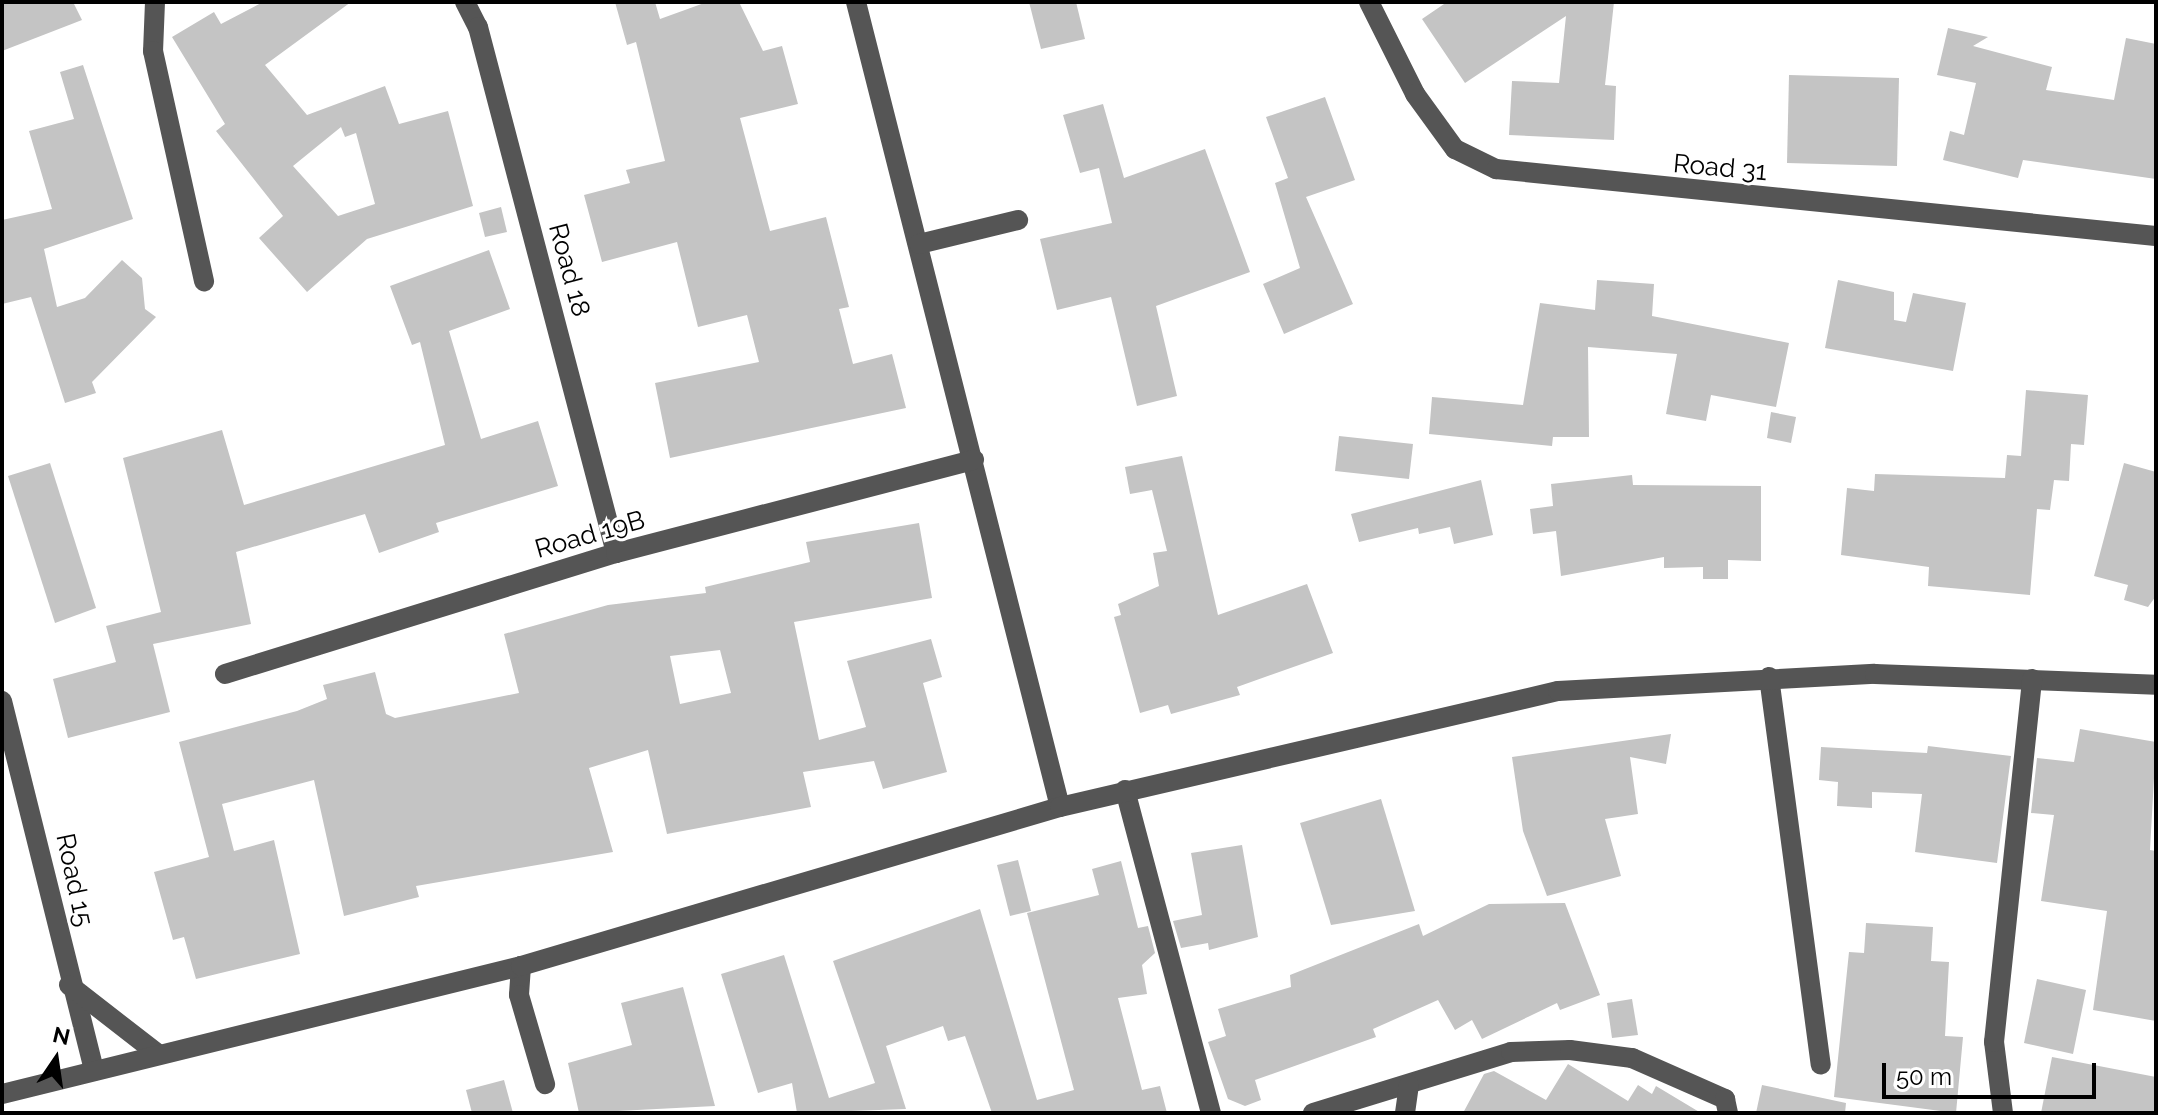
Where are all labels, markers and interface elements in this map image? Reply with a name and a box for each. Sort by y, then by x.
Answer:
street label: Road 31 [1672,148,1768,188]
street label: Road 18 [542,220,596,320]
street label: Road 19B [532,504,648,566]
street label: Road 15 [49,831,99,929]
north arrow [16,1019,96,1099]
text: N [50,1021,72,1050]
scale bar [1886,1047,2100,1097]
text: 50 m [1896,1062,1952,1091]

